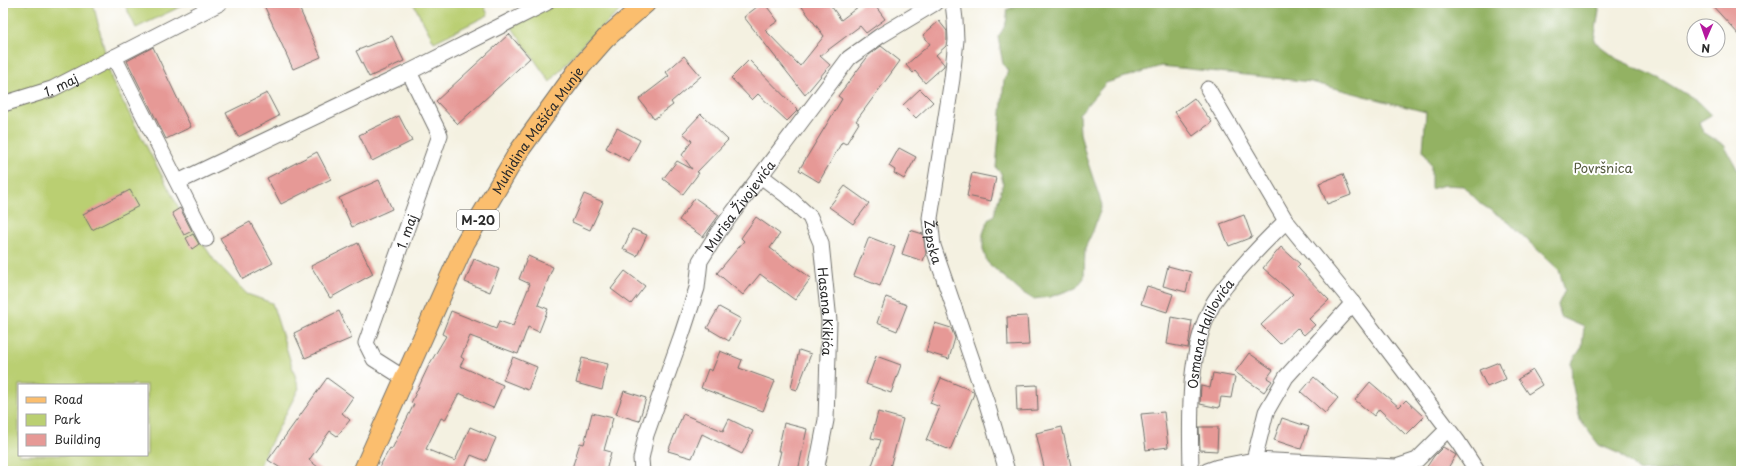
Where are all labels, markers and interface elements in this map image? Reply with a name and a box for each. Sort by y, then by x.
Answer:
north arrow [1686,18,1726,58]
text: N [1701,40,1710,57]
street label: Muhidina Mašića Munje [487,62,587,197]
street label: 1. maj [41,68,81,100]
street label: Murisa Živojevića [699,155,779,255]
park label: Površnica [1573,158,1634,177]
road number: M-20 [457,210,499,230]
street label: 1. maj [391,211,421,251]
street label: Žepska [921,219,948,267]
street label: Hasana Kikića [814,266,839,357]
street label: Osmana Halilovića [1182,274,1238,390]
legend [18,384,148,456]
text: Road [54,390,83,408]
text: Park [54,410,81,428]
text: Building [54,430,101,448]

